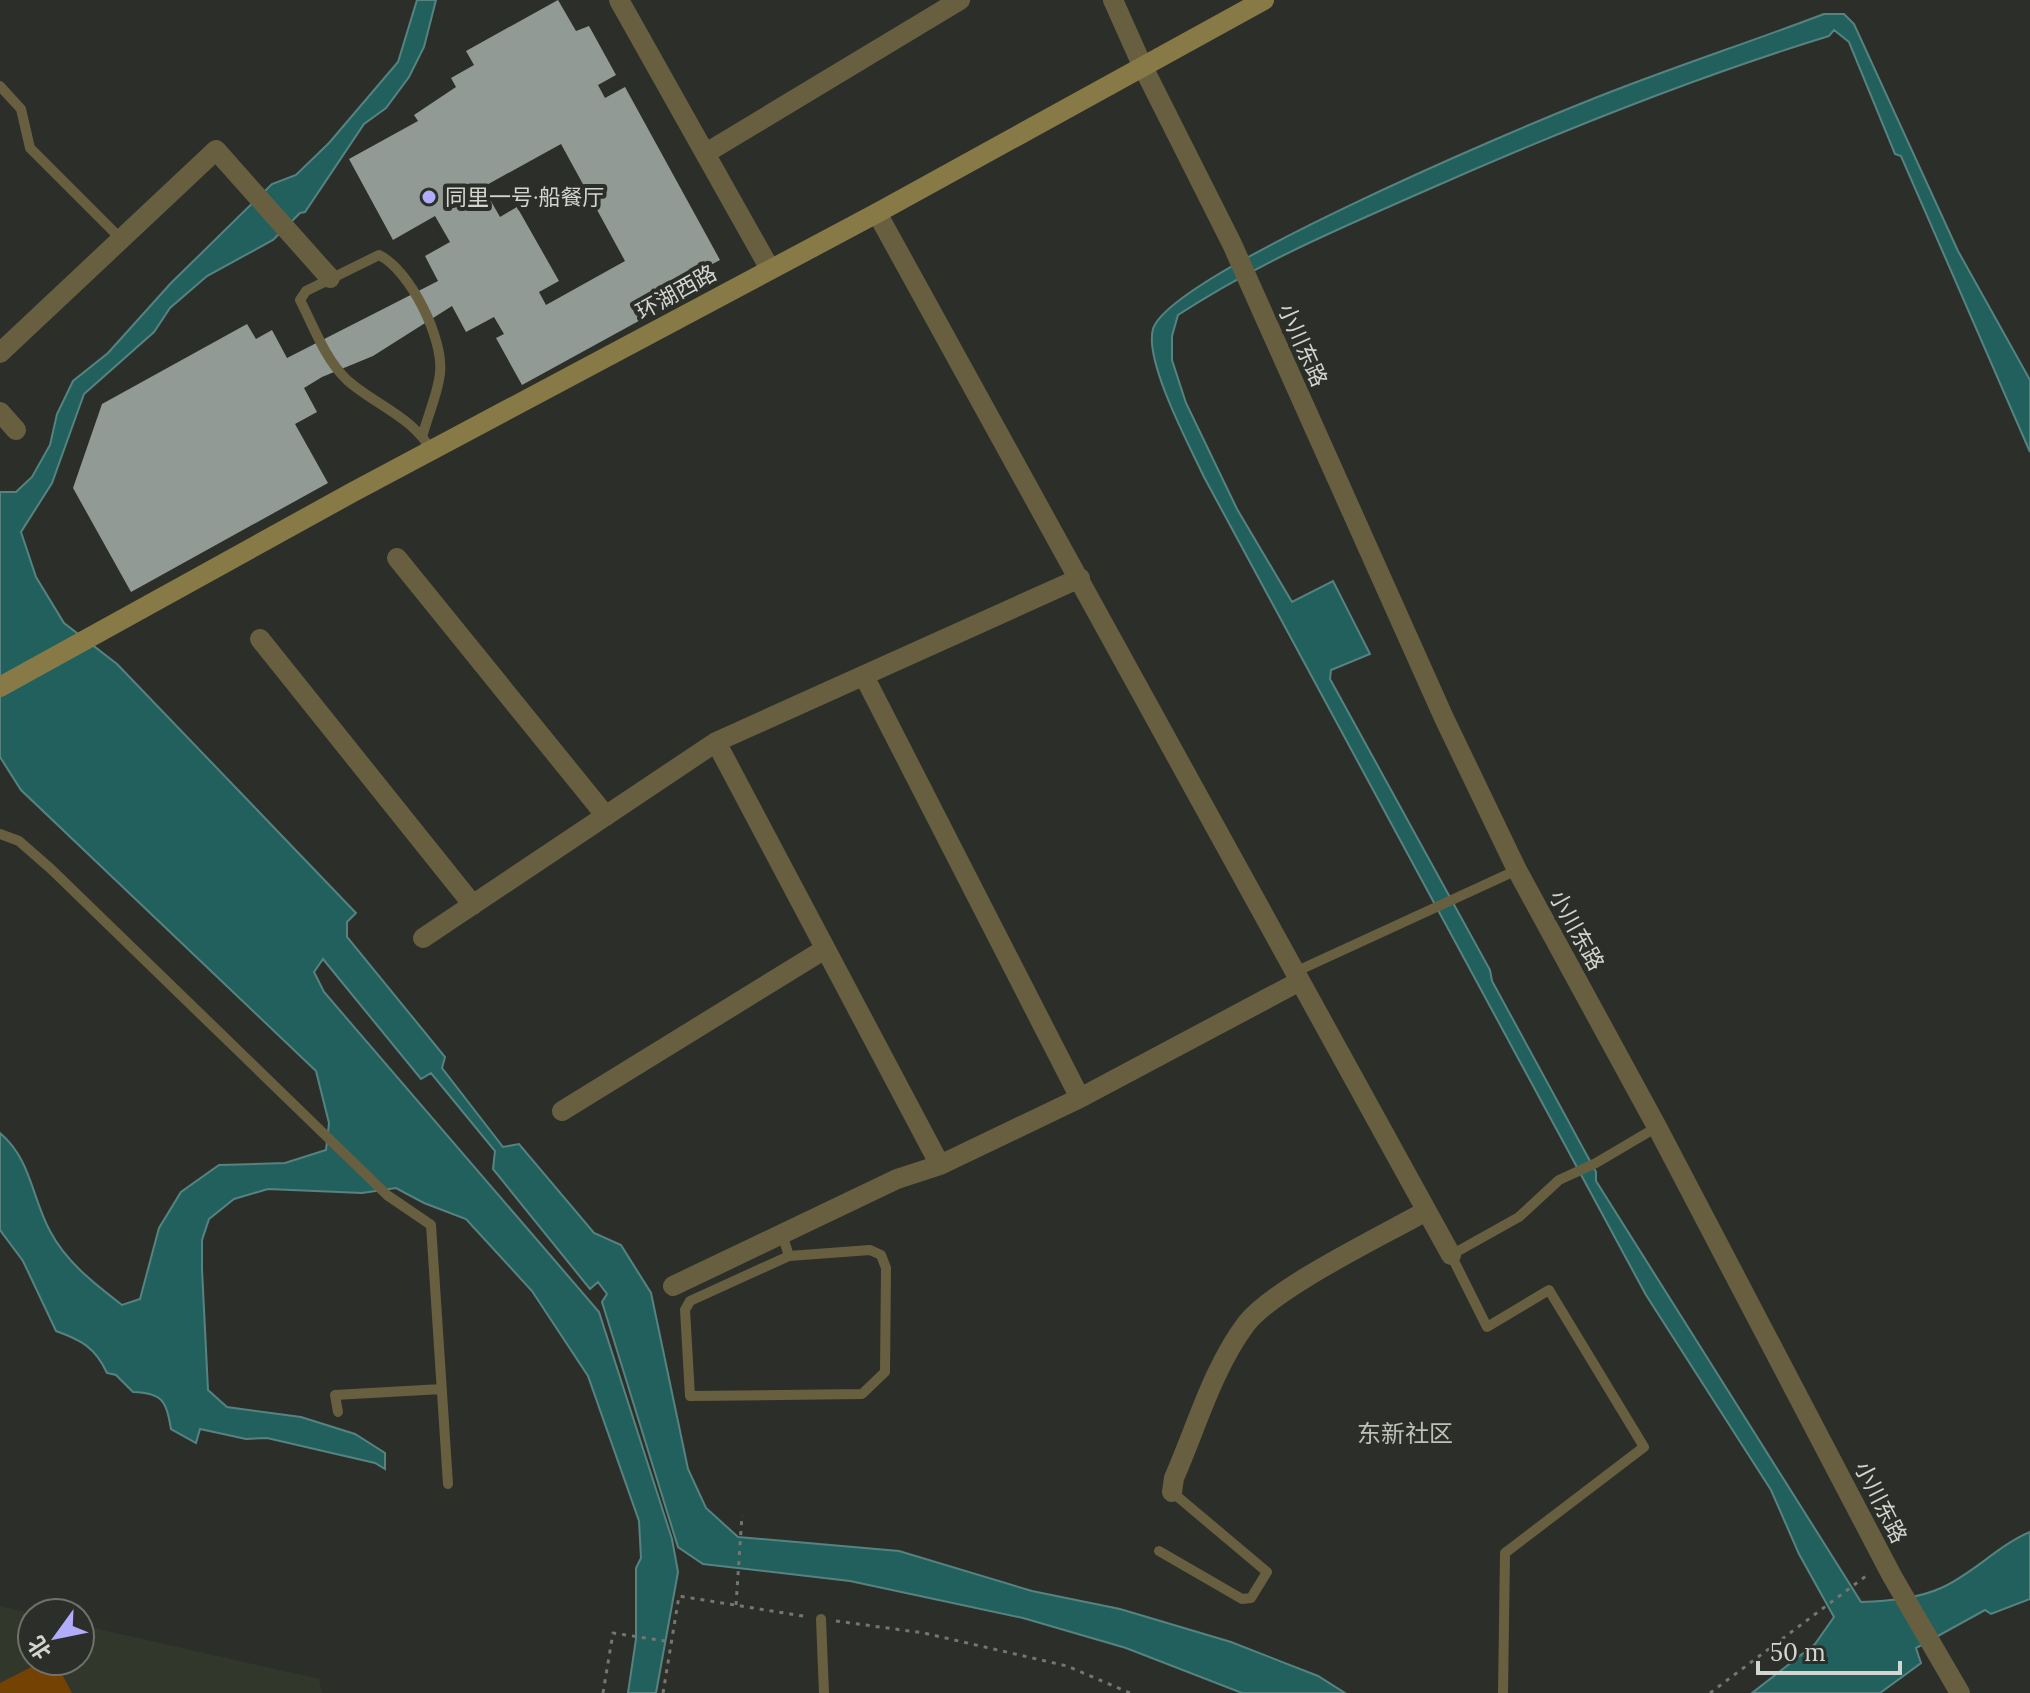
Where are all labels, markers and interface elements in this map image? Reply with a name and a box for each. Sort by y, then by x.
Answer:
place label: 同里一号·船餐厅 [445,183,605,211]
marker: 同里一号·船餐厅 [420,188,438,206]
street label: 环湖西路 [631,258,721,326]
street label: 小川东路 [1272,299,1334,391]
street label: 小川东路 [1543,885,1611,975]
district label: 东新社区 [1357,1418,1453,1449]
street label: 小川东路 [1849,1456,1913,1548]
north arrow [16,1597,96,1677]
scale bar [1758,1625,1900,1675]
text: 北 [21,1631,57,1665]
text: 50 m [1770,1637,1826,1668]

